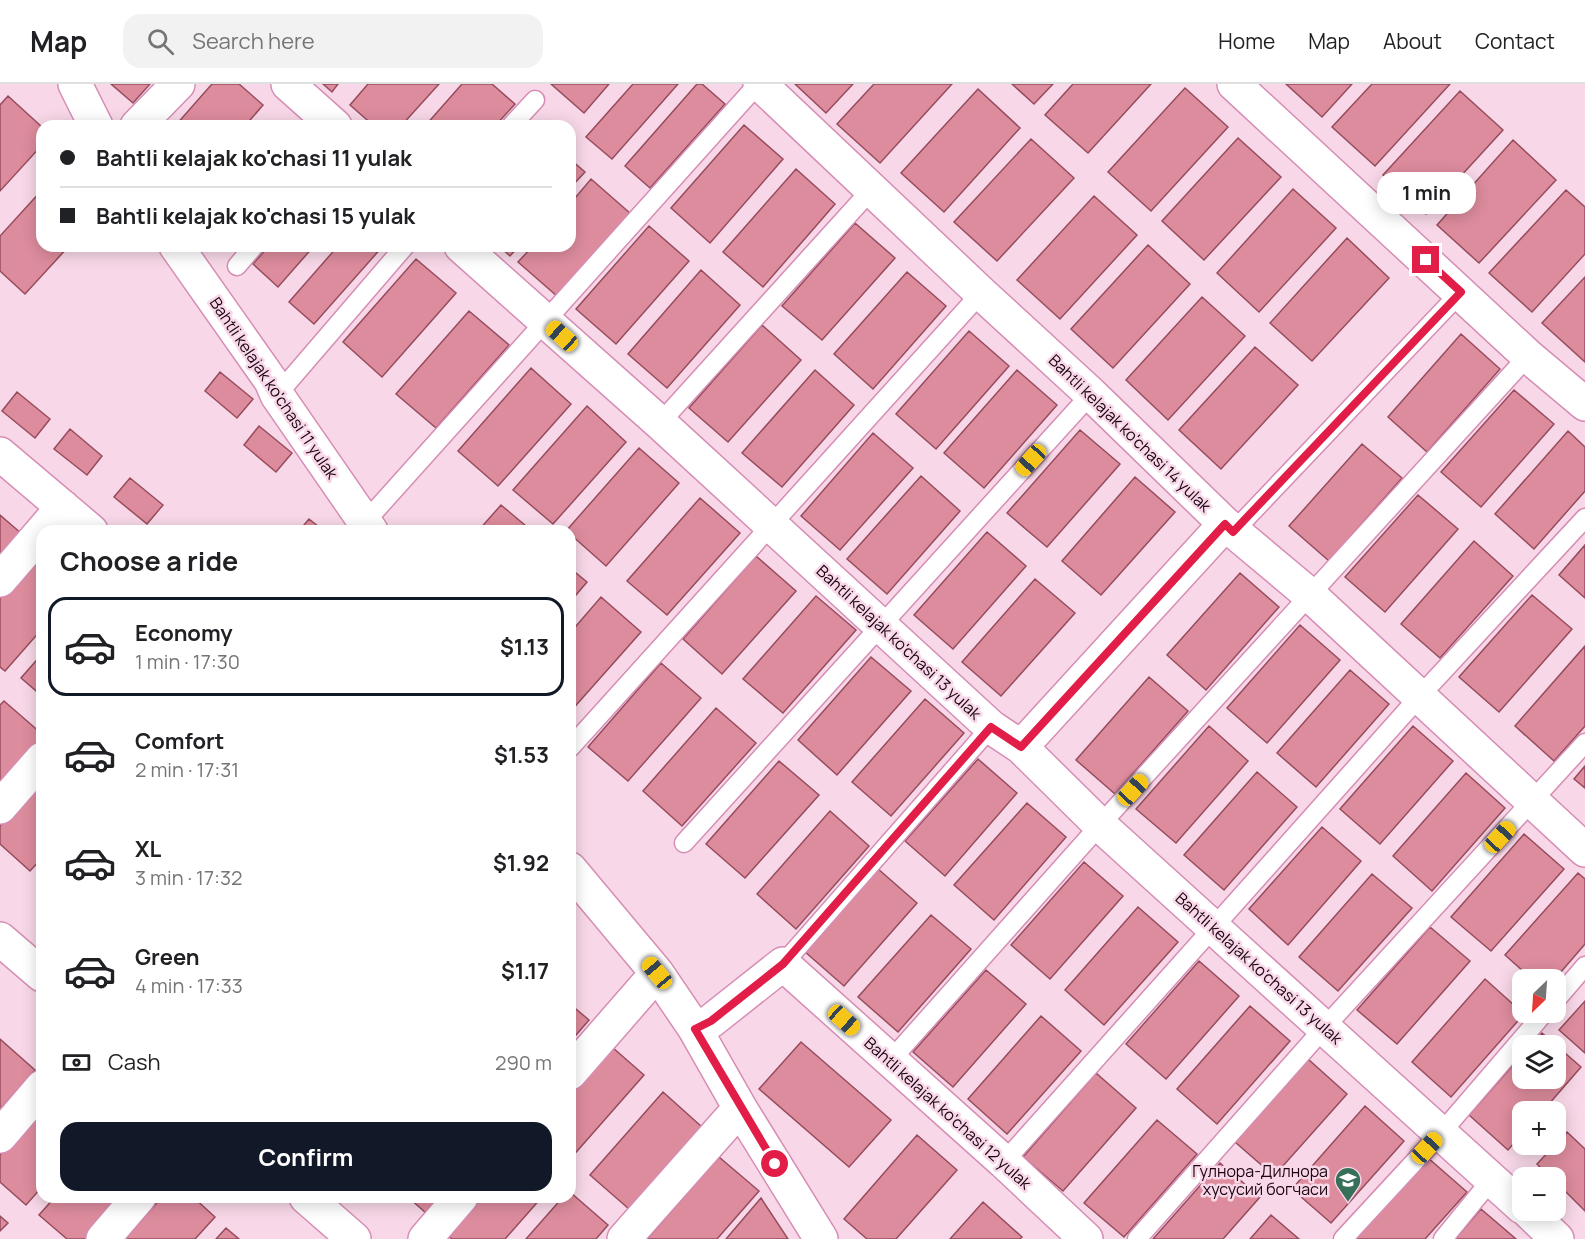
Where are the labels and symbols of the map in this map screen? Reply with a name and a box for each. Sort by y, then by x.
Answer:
callout: 1 min [1376,173,1476,215]
route end [1412,246,1439,273]
street label: Bahtli kelajak ko'chasi 11 yulak [205,293,344,484]
car [543,317,581,355]
street label: Bahtli kelajak ko'chasi 14 yulak [1044,349,1217,517]
car [1012,441,1050,479]
street label: Bahtli kelajak ko'chasi 13 yulak [812,560,987,725]
car [1114,771,1152,809]
car [1481,818,1519,856]
street label: Bahtli kelajak ko'chasi 13 yulak [1171,887,1348,1050]
car [639,953,675,993]
north arrow [1512,969,1566,1023]
car [825,1001,863,1039]
street label: Bahtli kelajak ko'chasi 12 yulak [860,1032,1037,1195]
car [1408,1129,1446,1167]
route start [761,1150,788,1177]
place label: Гулнора-Дилнора хусусий богчаси [1192,1160,1328,1200]
school or university icon: Гулнора-Дилнора хусусий богчаси [1333,1165,1363,1203]

